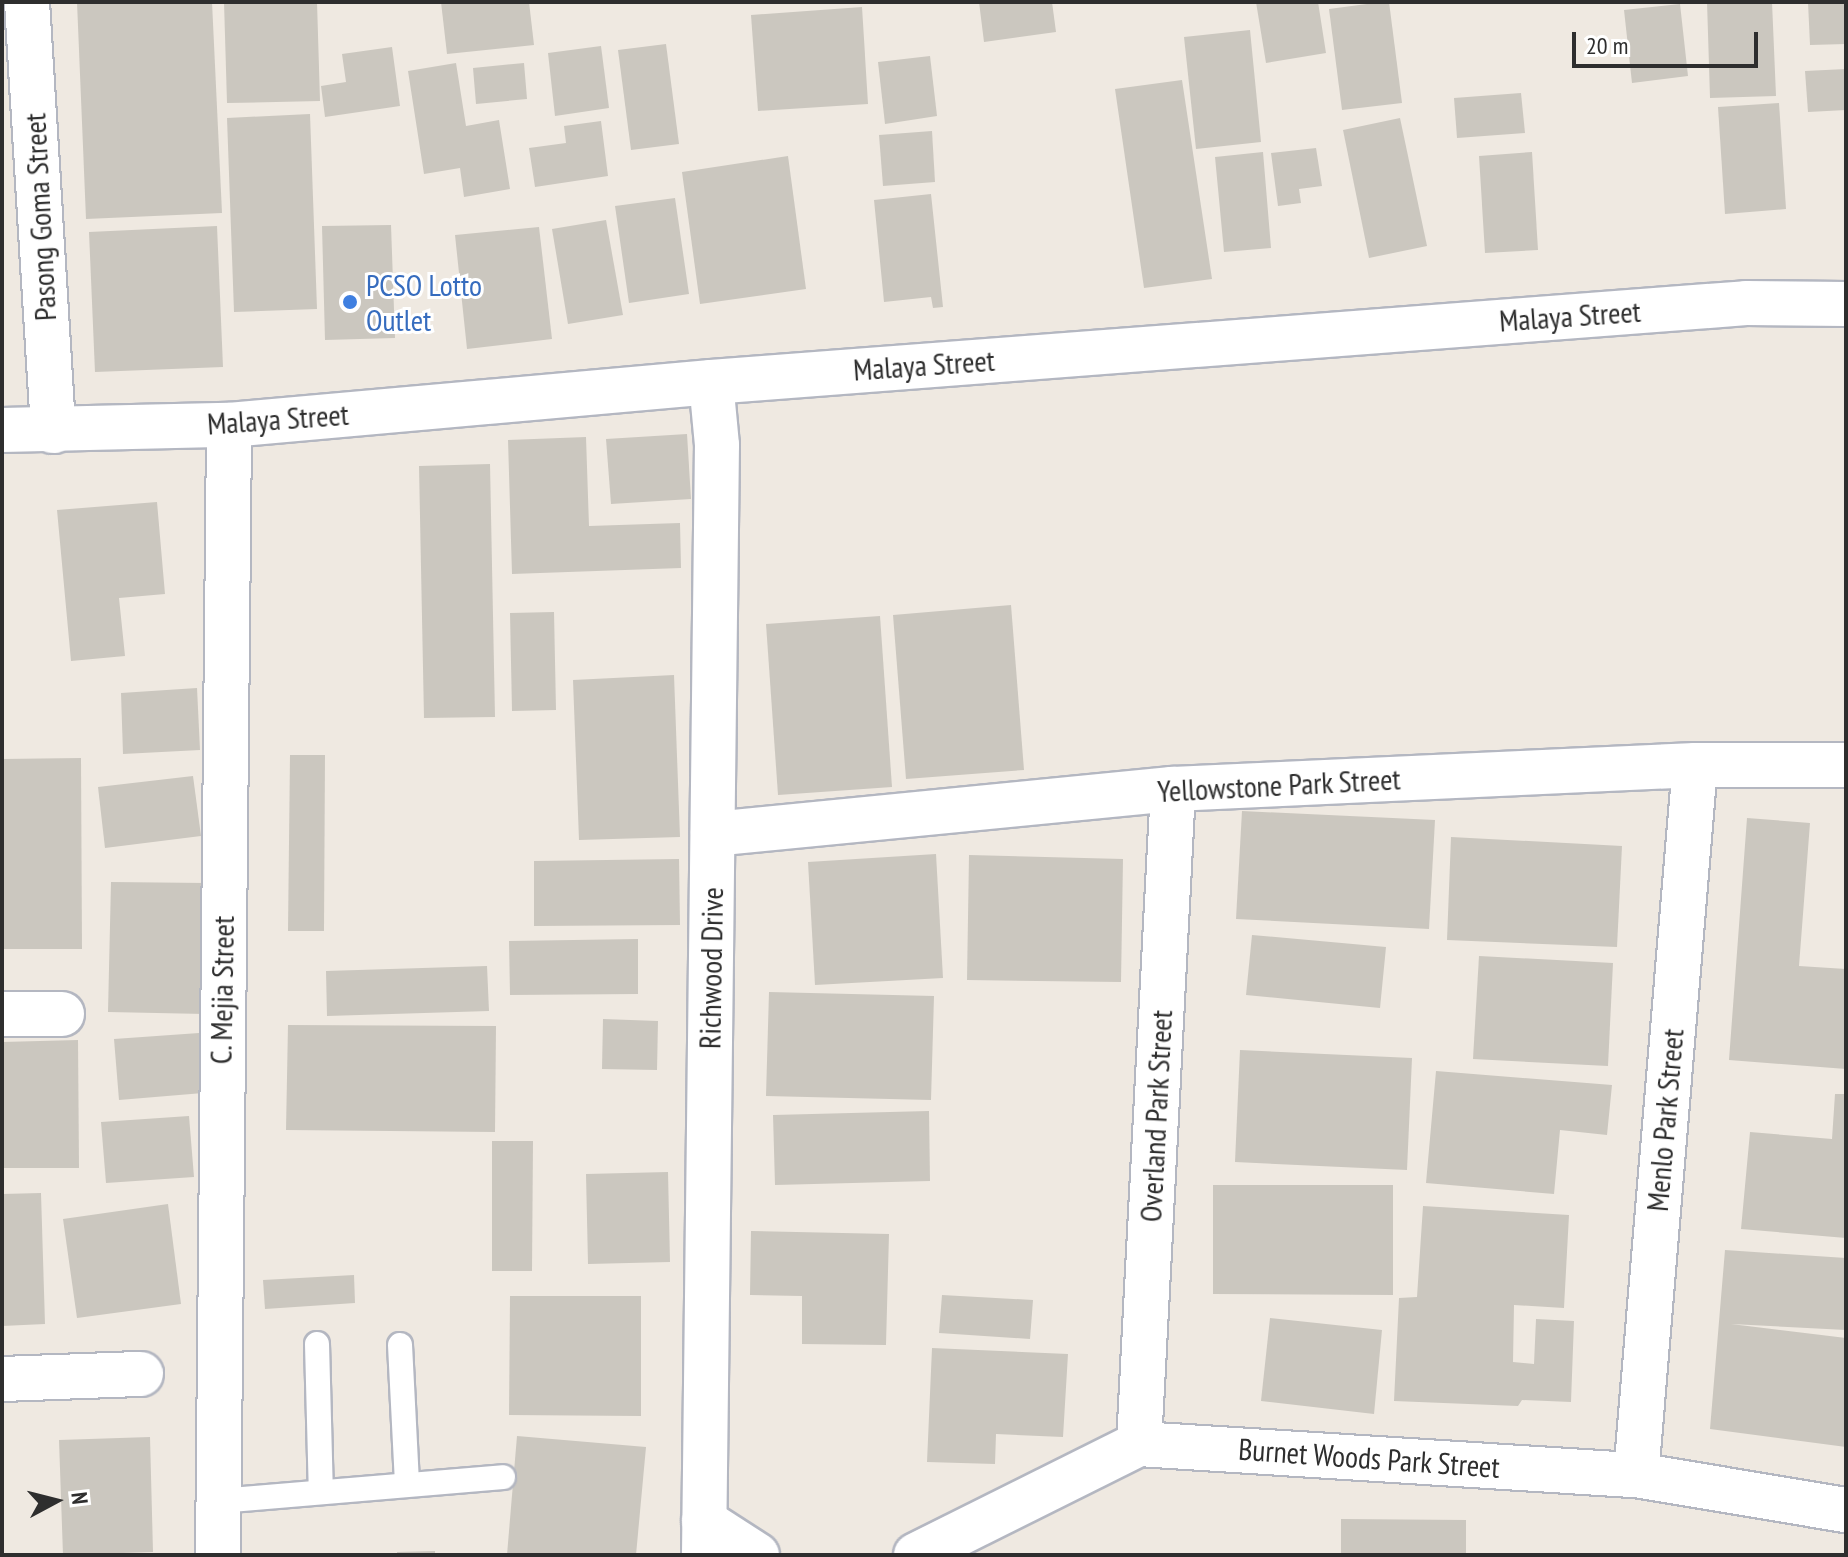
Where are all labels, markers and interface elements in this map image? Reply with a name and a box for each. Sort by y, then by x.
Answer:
scale bar [1576,16,1762,66]
text: 20 m [1586,30,1628,61]
street label: Pasong Goma Street [17,112,63,322]
place label: PCSO Lotto Outlet [366,267,482,338]
marker: PCSO Lotto Outlet [341,293,359,311]
street label: Malaya Street [1498,293,1642,339]
street label: Malaya Street [852,342,996,388]
street label: Malaya Street [206,396,350,442]
street label: Yellowstone Park Street [1156,761,1402,809]
street label: Richwood Drive [692,887,730,1049]
street label: C. Mejia Street [203,915,241,1065]
street label: Overland Park Street [1132,1009,1180,1223]
street label: Menlo Park Street [1639,1027,1691,1213]
street label: Burnet Woods Park Street [1237,1431,1501,1485]
north arrow [16,1461,96,1541]
text: N [65,1490,94,1506]

